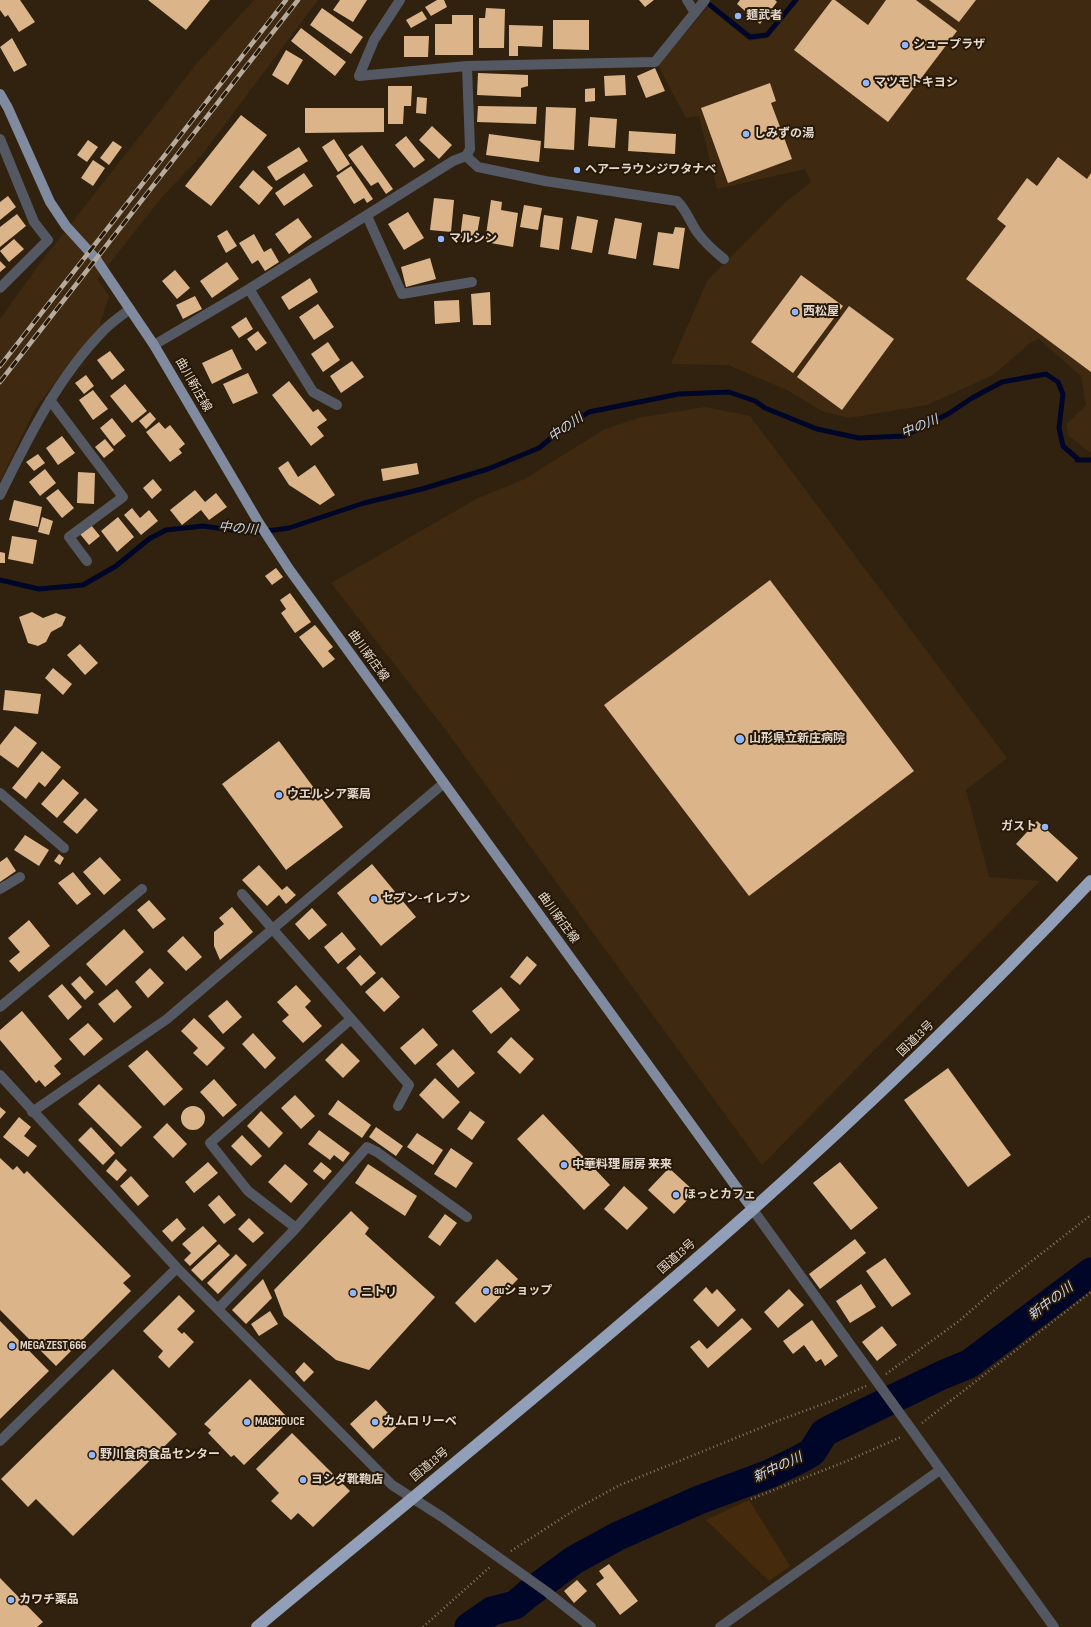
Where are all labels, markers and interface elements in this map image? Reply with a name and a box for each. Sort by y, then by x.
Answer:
place label: 麺武者 [746,9,782,23]
marker: 麺武者 [733,11,743,21]
place label: シュープラザ [913,38,985,52]
marker: シュープラザ [900,40,910,50]
place label: マツモトキヨシ [874,76,958,90]
marker: マツモトキヨシ [861,78,871,88]
place label: しみずの湯 [754,127,814,141]
marker: しみずの湯 [741,129,751,139]
place label: ヘアーラウンジワタナベ [585,163,716,177]
marker: ヘアーラウンジワタナベ [572,165,582,175]
place label: マルシン [449,232,497,246]
marker: マルシン [436,234,446,244]
place label: 西松屋 [803,305,839,319]
marker: 西松屋 [790,307,800,317]
street label: 曲川新庄線 [172,355,214,415]
water label: 中の川 [546,410,586,446]
water label: 中の川 [899,412,941,442]
water label: 中の川 [218,520,258,538]
street label: 曲川新庄線 [345,627,391,685]
place label: 山形県立新庄病院 [749,732,845,746]
marker: 山形県立新庄病院 [734,733,746,745]
place label: ウエルシア薬局 [287,788,371,802]
marker: ウエルシア薬局 [274,790,284,800]
place label: ガスト [1001,820,1037,834]
marker: ガスト [1040,822,1050,832]
street label: 曲川新庄線 [535,889,581,947]
place label: セブン-イレブン [382,892,471,906]
marker: セブン-イレブン [369,894,379,904]
street label: 国道13号 [895,1018,937,1060]
place label: 中華料理 厨房 来来 [572,1158,672,1172]
marker: 中華料理 厨房 来来 [559,1160,569,1170]
place label: ほっとカフェ [684,1188,756,1202]
marker: ほっとカフェ [671,1190,681,1200]
street label: 国道13号 [655,1237,699,1277]
water label: 新中の川 [1026,1280,1076,1324]
place label: auショップ [494,1284,552,1298]
place label: ニトリ [361,1286,397,1300]
marker: auショップ [481,1286,491,1296]
marker: ニトリ [348,1288,358,1298]
place label: MEGA ZEST 666 [20,1339,86,1353]
marker: MEGA ZEST 666 [7,1341,17,1351]
place label: MACHOUCE [255,1415,305,1429]
place label: カムロ リーベ [383,1415,457,1429]
marker: MACHOUCE [242,1417,252,1427]
marker: カムロ リーベ [370,1417,380,1427]
street label: 国道13号 [408,1445,452,1485]
place label: 野川食肉食品センター [100,1448,220,1462]
marker: 野川食肉食品センター [87,1450,97,1460]
water label: 新中の川 [751,1450,805,1486]
place label: ヨシダ靴鞄店 [311,1473,383,1487]
marker: ヨシダ靴鞄店 [298,1475,308,1485]
place label: カワチ薬品 [19,1593,79,1607]
marker: カワチ薬品 [6,1595,16,1605]

